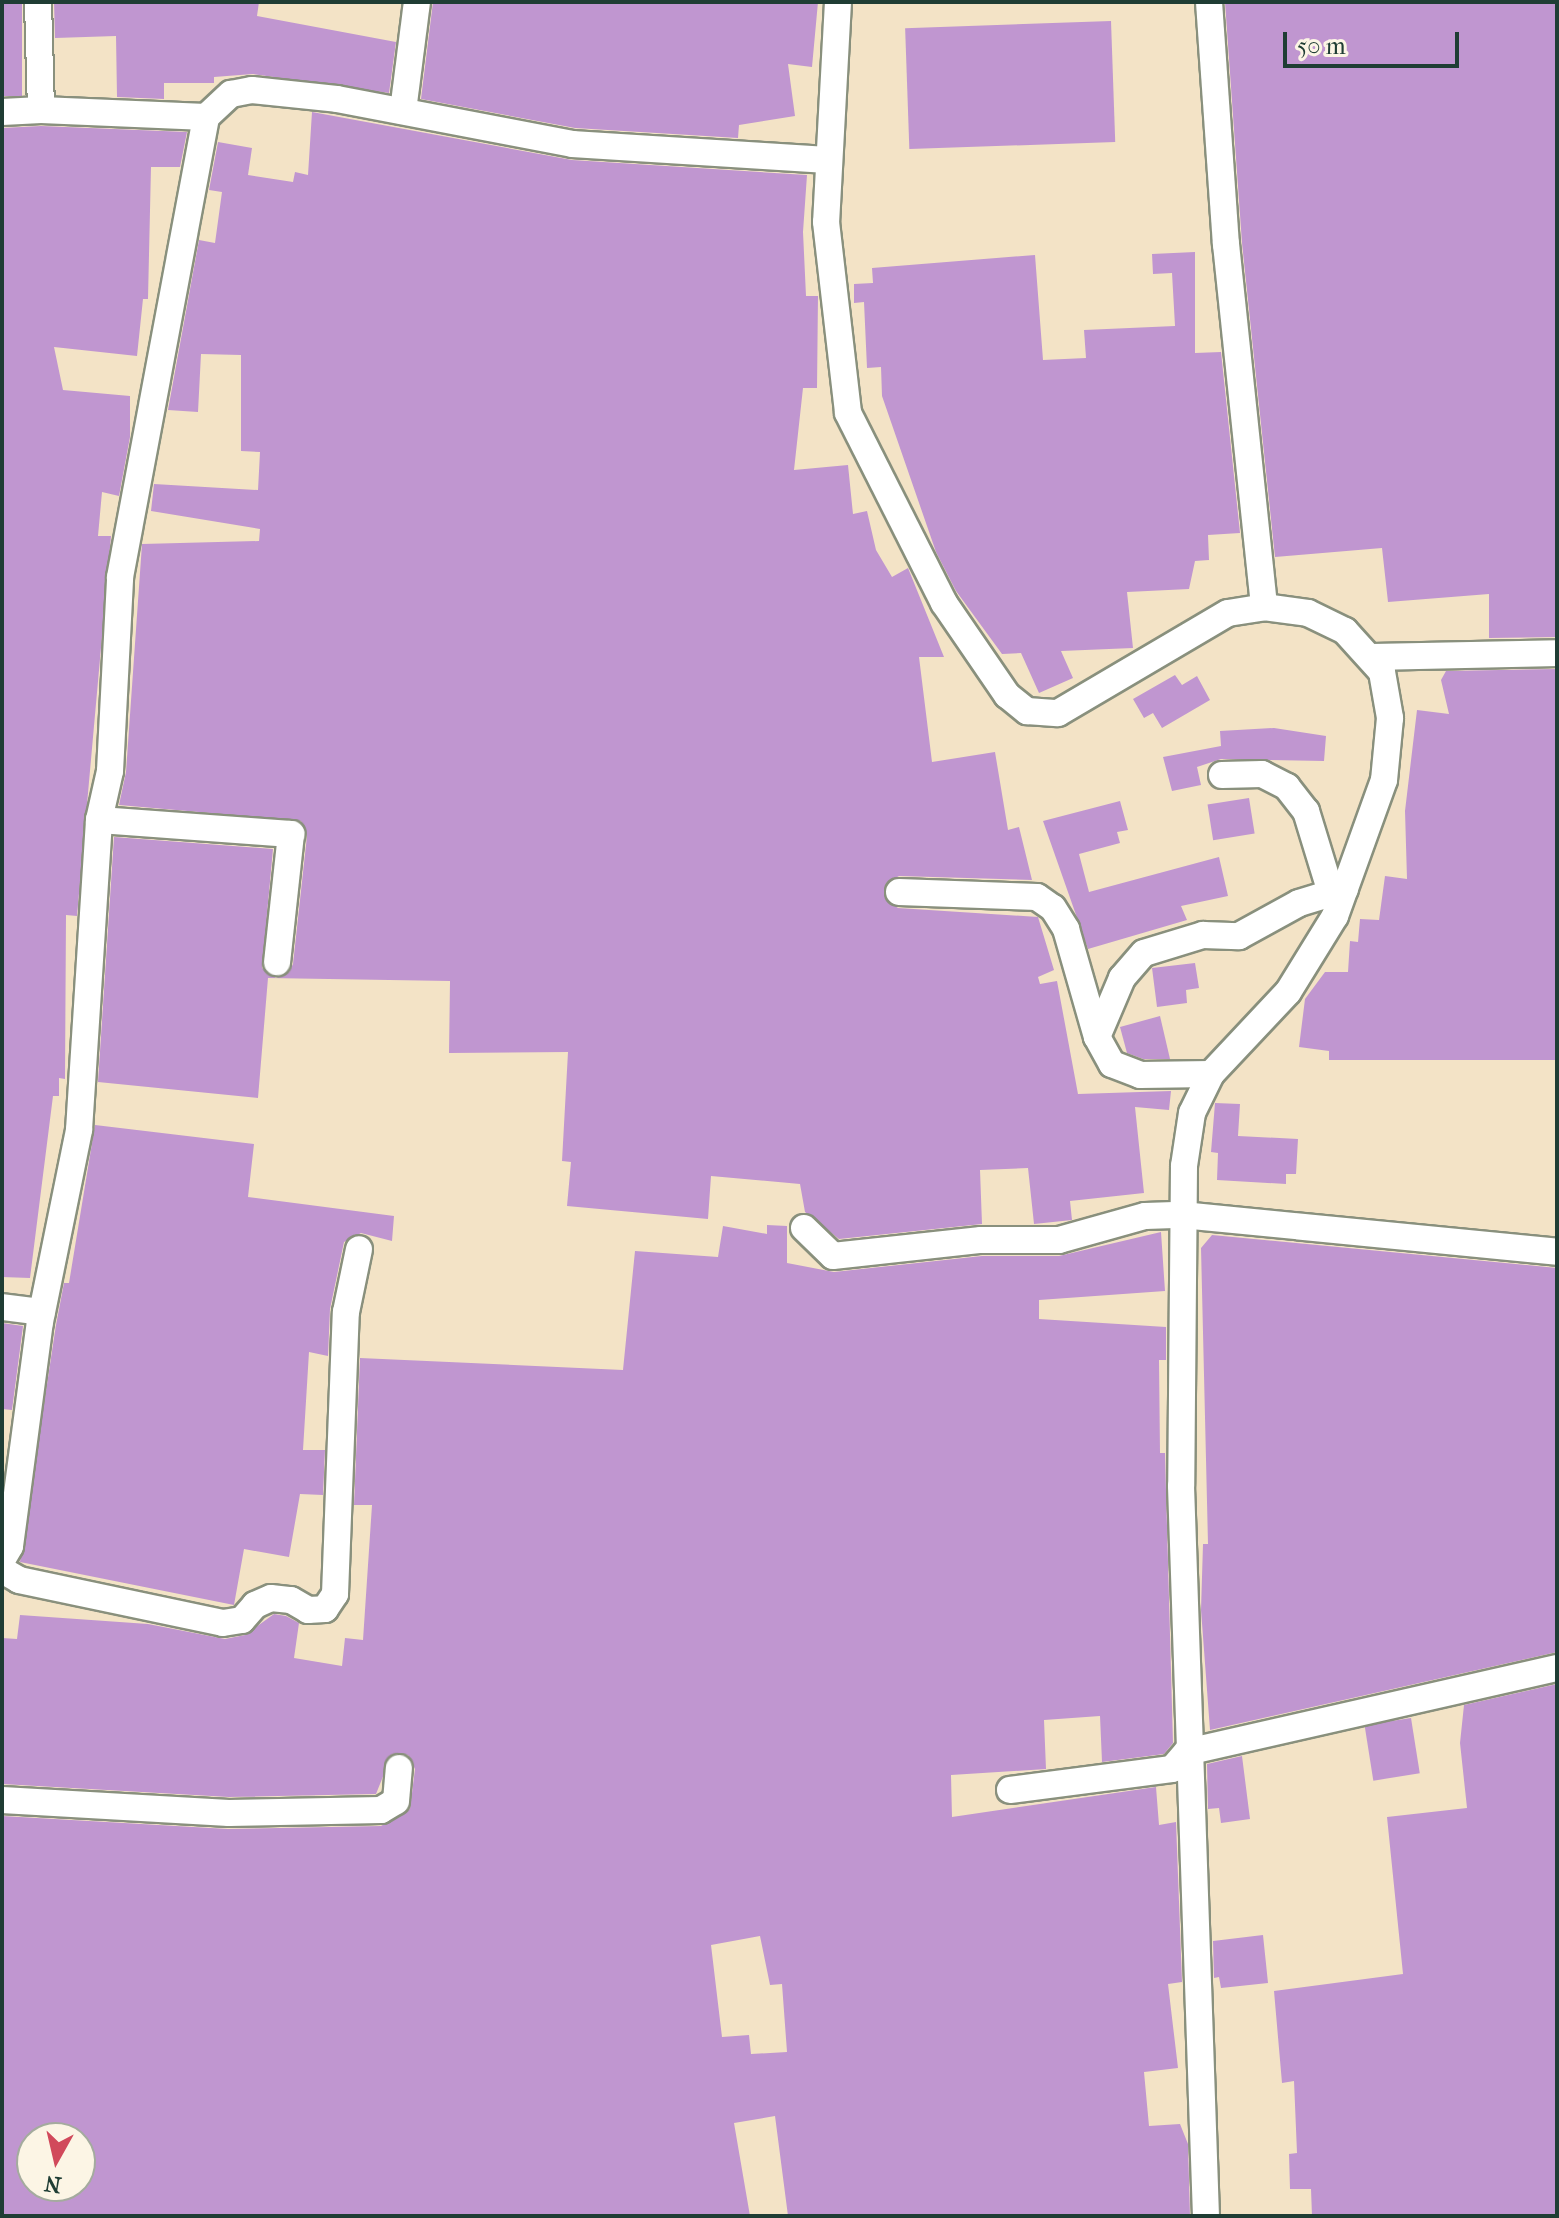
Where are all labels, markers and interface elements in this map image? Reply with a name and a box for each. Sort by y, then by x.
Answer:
scale bar [1287,16,1463,66]
text: 50 m [1297,32,1346,60]
north arrow [16,2122,96,2202]
text: N [43,2170,63,2198]

